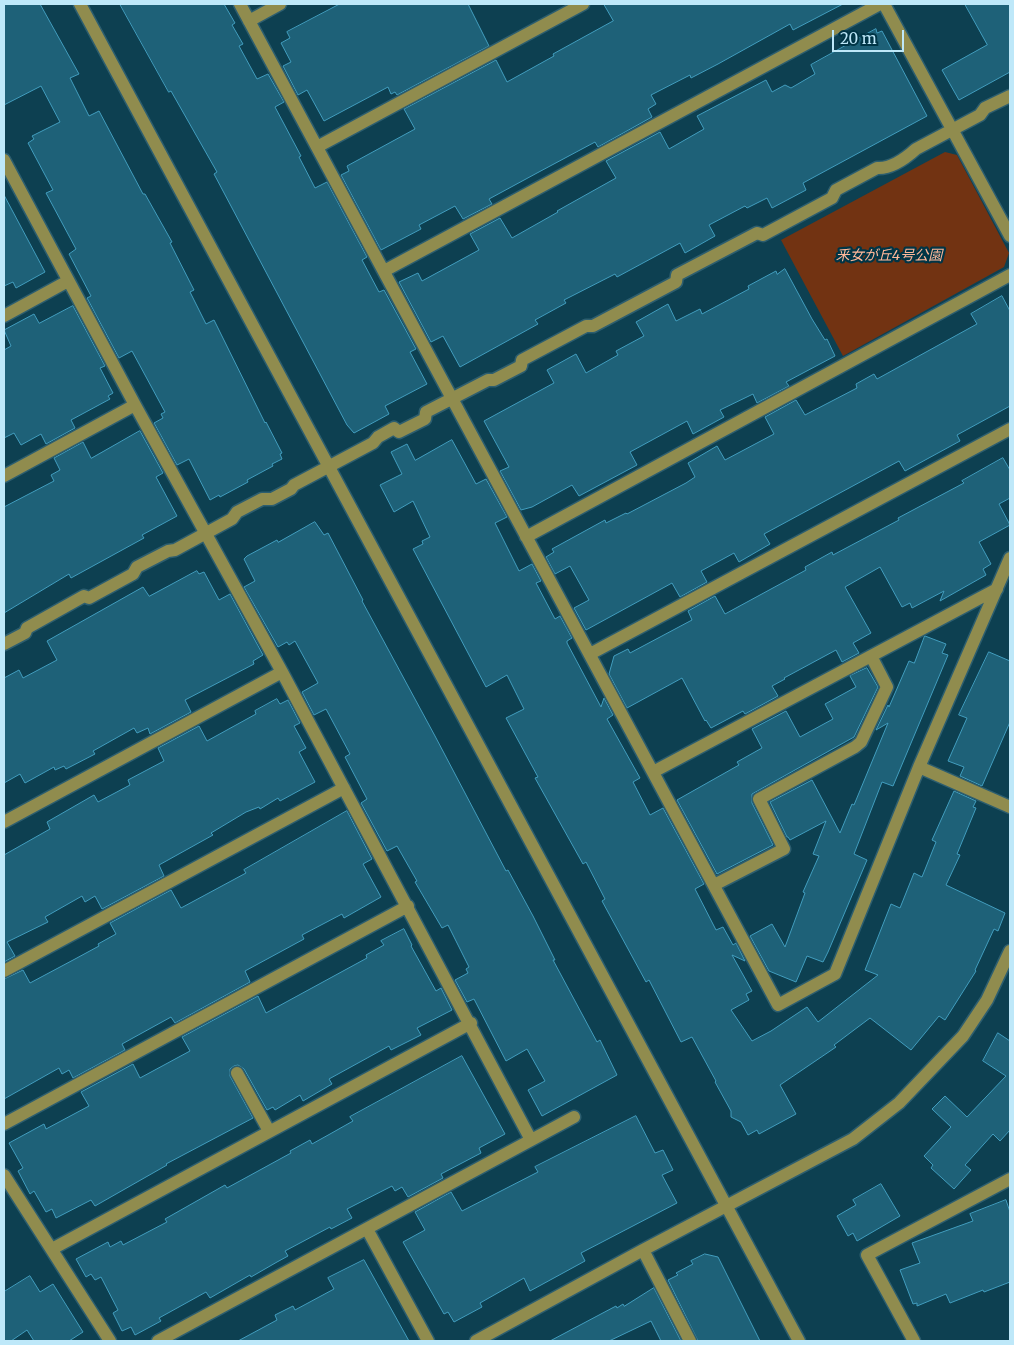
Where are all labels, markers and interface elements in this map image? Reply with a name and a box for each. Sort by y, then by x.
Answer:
scale bar [834,20,906,52]
text: 20 m [840,29,877,48]
park label: 釆女が丘4号公園 [836,248,942,264]

